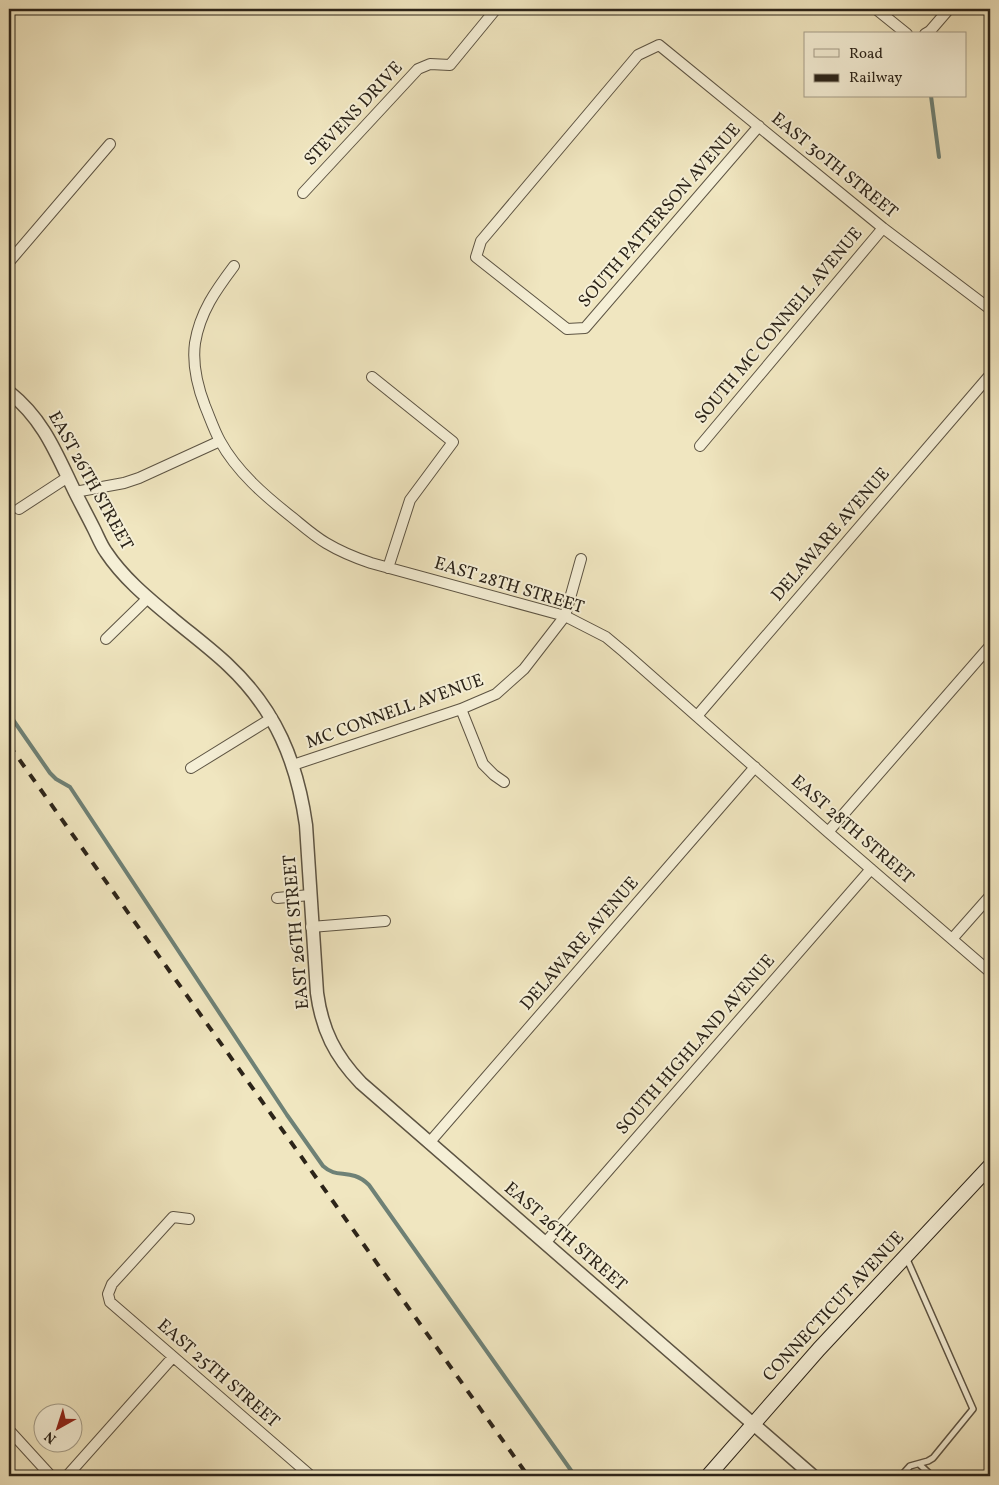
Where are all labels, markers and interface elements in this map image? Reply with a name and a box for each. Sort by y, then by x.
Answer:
legend [804,32,966,98]
text: Road [849,44,883,65]
street label: STEVENS DRIVE [299,56,409,172]
text: Railway [849,68,902,89]
street label: EAST 30TH STREET [765,107,903,225]
street label: SOUTH PATTERSON AVENUE [573,118,747,314]
street label: SOUTH MC CONNELL AVENUE [689,222,869,430]
street label: EAST 26TH STREET [41,407,139,555]
street label: DELAWARE AVENUE [766,463,896,607]
street label: EAST 28TH STREET [431,551,587,621]
street label: MC CONNELL AVENUE [303,668,487,756]
street label: EAST 28TH STREET [785,770,919,891]
street label: EAST 26TH STREET [278,853,316,1011]
street label: DELAWARE AVENUE [515,872,645,1016]
street label: SOUTH HIGHLAND AVENUE [611,949,781,1141]
street label: EAST 26TH STREET [498,1177,632,1298]
street label: CONNECTICUT AVENUE [758,1226,911,1388]
street label: EAST 25TH STREET [151,1314,285,1435]
north arrow [32,1402,82,1452]
text: N [41,1426,61,1448]

